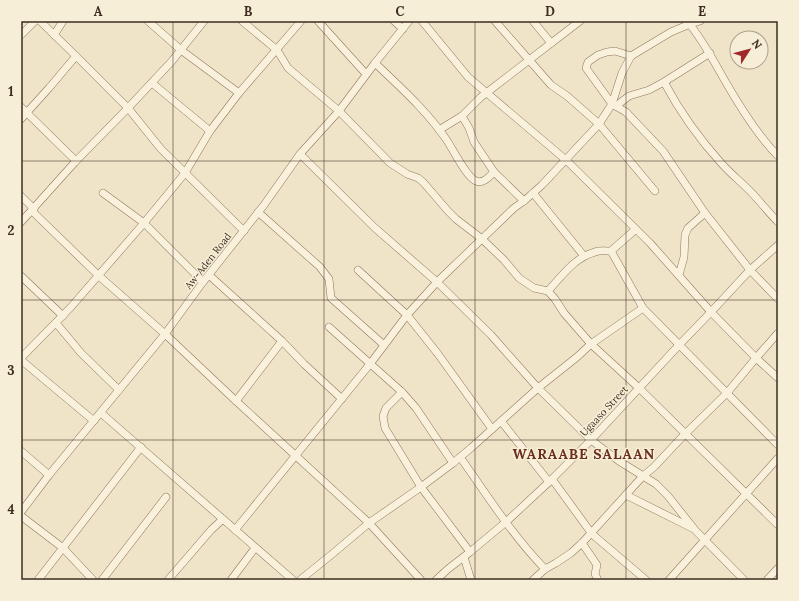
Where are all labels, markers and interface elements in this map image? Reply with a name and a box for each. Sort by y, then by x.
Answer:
text: A [94,3,103,20]
text: B [244,3,253,20]
text: C [396,3,405,20]
text: D [545,3,555,20]
text: E [698,3,706,20]
north arrow [729,30,769,70]
text: N [749,37,766,52]
text: 1 [8,83,14,100]
text: 2 [8,222,15,239]
street label: Aw-Aden Road [181,230,234,293]
text: 3 [7,362,15,379]
street label: Ugaaso Street [577,383,631,439]
district label: WARAABE SALAAN [513,445,655,463]
text: 4 [7,501,15,518]

